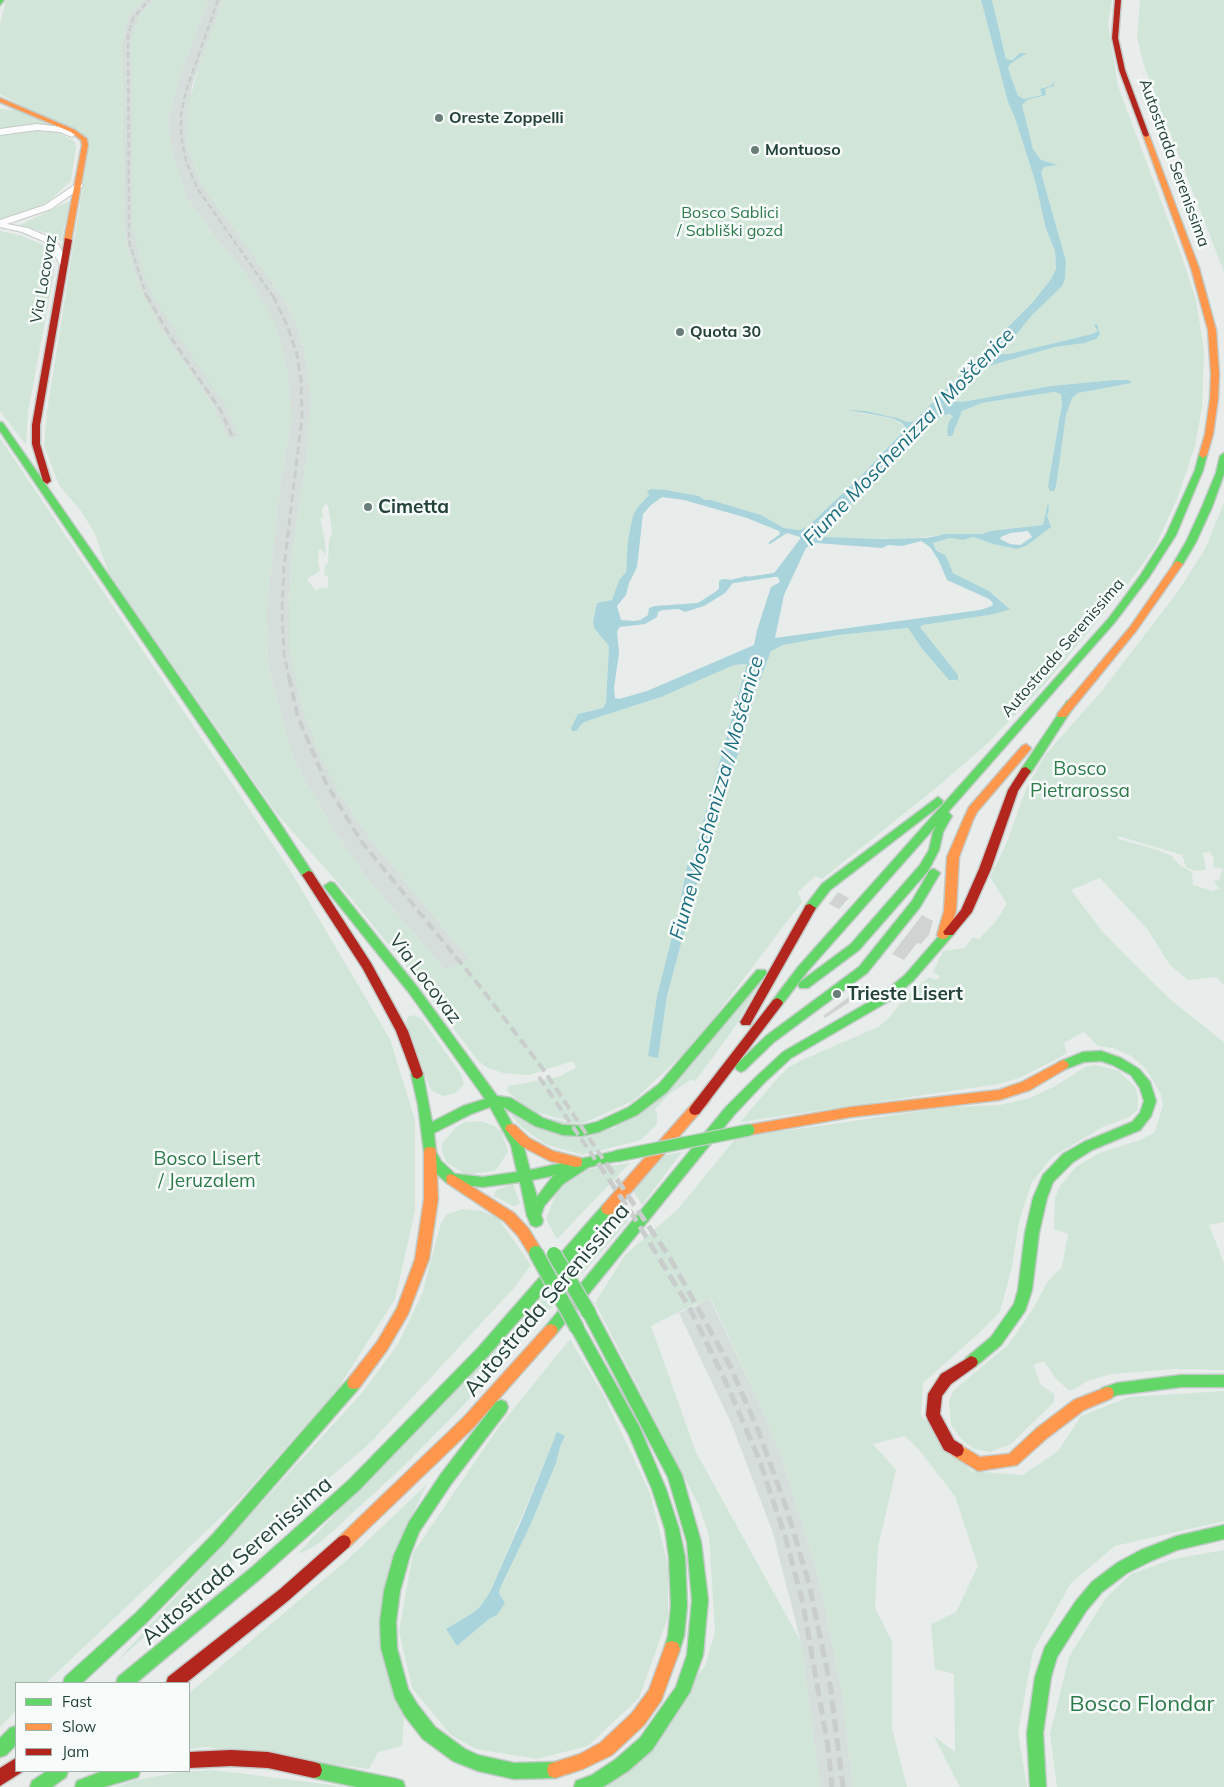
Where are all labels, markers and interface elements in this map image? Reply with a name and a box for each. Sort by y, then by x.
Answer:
street label: Autostrada Serenissima [1135,76,1213,250]
place label: Oreste Zoppelli [449,108,564,128]
marker: Oreste Zoppelli [433,112,445,124]
place label: Montuoso [765,140,841,160]
marker: Montuoso [749,144,761,156]
park label: Bosco Sablici / Sabliški gozd [677,203,783,241]
street label: Via Locovaz [27,233,61,325]
place label: Quota 30 [690,322,761,342]
water label: Fiume Moschenizza / Moščenice [798,323,1020,551]
marker: Quota 30 [674,326,686,338]
place label: Cimetta [378,496,449,518]
marker: Cimetta [362,501,374,513]
street label: Autostrada Serenissima [998,575,1128,721]
water label: Fiume Moschenizza / Moščenice [665,654,769,942]
park label: Bosco Pietrarossa [1030,758,1130,802]
street label: Via Locovaz [384,930,466,1028]
place label: Trieste Lisert [847,983,963,1005]
marker: Trieste Lisert [831,988,843,1000]
park label: Bosco Lisert / Jeruzalem [154,1148,260,1192]
street label: Autostrada Serenissima [458,1198,636,1402]
street label: Autostrada Serenissima [136,1471,338,1651]
legend [15,1682,190,1772]
park label: Bosco Flondar [1070,1691,1214,1717]
text: Fast [62,1692,92,1711]
text: Slow [62,1717,96,1736]
text: Jam [62,1742,89,1761]

